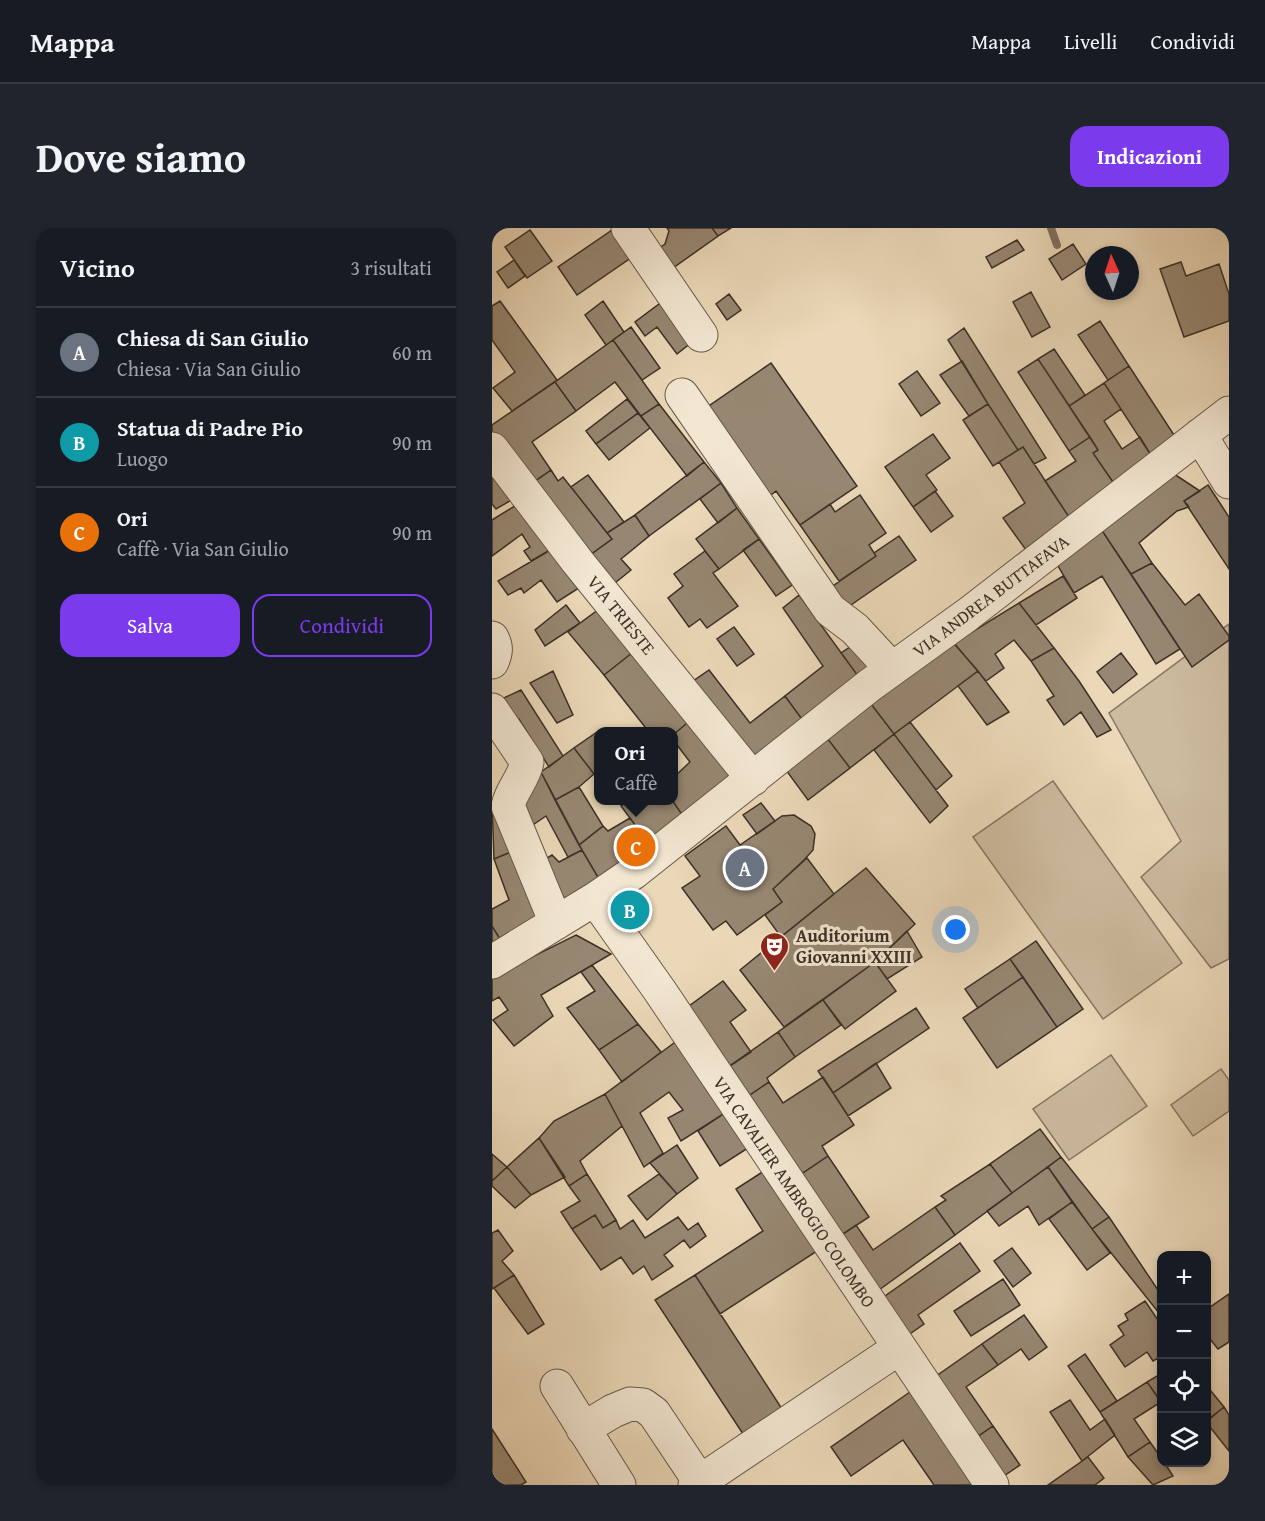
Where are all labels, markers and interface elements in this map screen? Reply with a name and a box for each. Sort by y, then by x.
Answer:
text: Mappa [30,21,115,62]
text: Mappa [971,26,1031,57]
text: Livelli [1064,26,1118,57]
text: Condividi [1151,26,1235,57]
text: Dove siamo [36,126,246,187]
button: Indicazioni [1070,126,1229,187]
north arrow [1085,246,1139,300]
text: Vicino [60,248,135,287]
text: 3 risultati [351,253,432,282]
text: Chiesa di San Giulio [117,322,309,354]
text: A [73,338,86,367]
text: 60 m [392,338,432,367]
text: Chiesa · Via San Giulio [117,354,301,383]
text: Statua di Padre Pio [117,412,303,444]
text: B [73,428,86,457]
text: 90 m [392,428,432,457]
text: Luogo [117,444,168,473]
text: Ori [117,502,148,534]
text: C [74,518,85,547]
text: 90 m [392,518,432,547]
street label: VIA ANDREA BUTTAFAVA [907,528,1075,664]
text: Caffè · Via San Giulio [117,534,289,563]
street label: VIA TRIESTE [581,569,662,660]
button: Salva [60,594,240,657]
button: Condividi [252,594,432,657]
popup [594,727,678,805]
text: Ori [615,736,646,768]
text: Caffè [615,768,657,797]
pin: C [616,824,656,870]
pin: A [726,846,764,890]
pin: B [610,888,650,932]
your location [941,915,970,944]
place label: Auditorium Giovanni XXIII [796,922,912,970]
theatre icon: Auditorium Giovanni XXIII [759,930,791,972]
street label: VIA CAVALIER AMBROGIO COLOMBO [707,1071,882,1313]
map controls [1157,1251,1211,1467]
button: + [1157,1251,1211,1305]
button: − [1157,1305,1211,1359]
button: locate [1157,1359,1211,1413]
button: layers [1157,1413,1211,1467]

